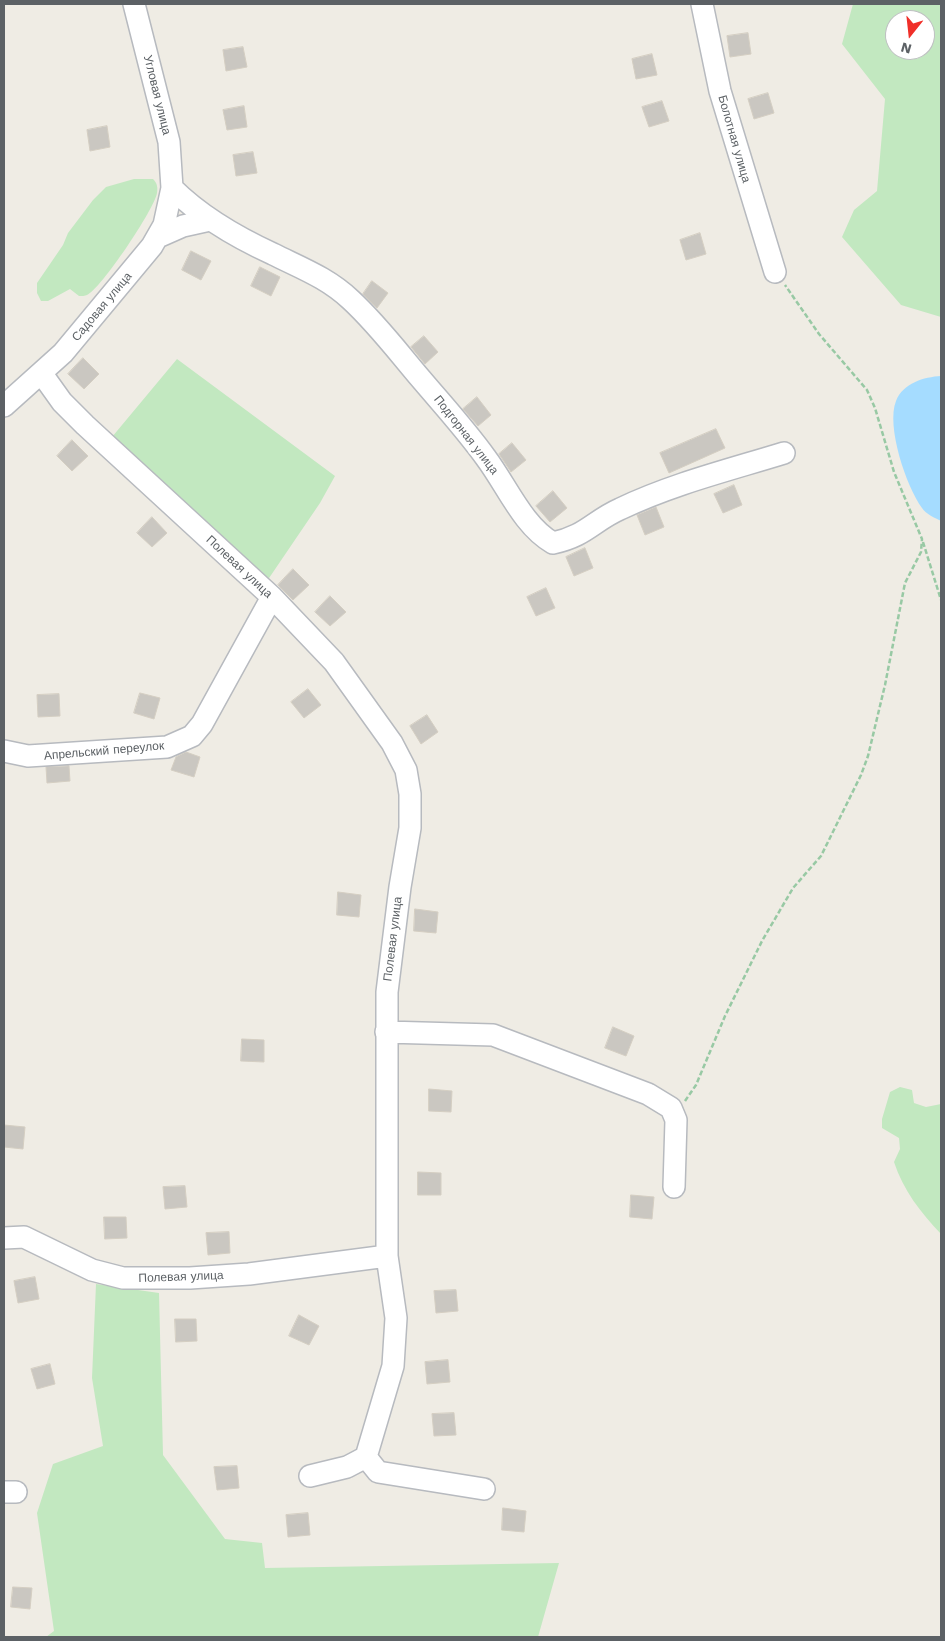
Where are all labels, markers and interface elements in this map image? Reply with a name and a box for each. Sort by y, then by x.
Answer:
north arrow [885,10,935,60]
text: N [899,39,913,58]
street label: Угловая улица [140,54,174,136]
street label: Болотная улица [715,94,753,184]
street label: Садовая улица [69,270,135,344]
street label: Подгорная улица [431,393,501,477]
street label: Полевая улица [203,533,275,601]
street label: Апрельский переулок [43,739,165,763]
street label: Полевая улица [381,896,405,982]
street label: Полевая улица [138,1268,224,1286]

